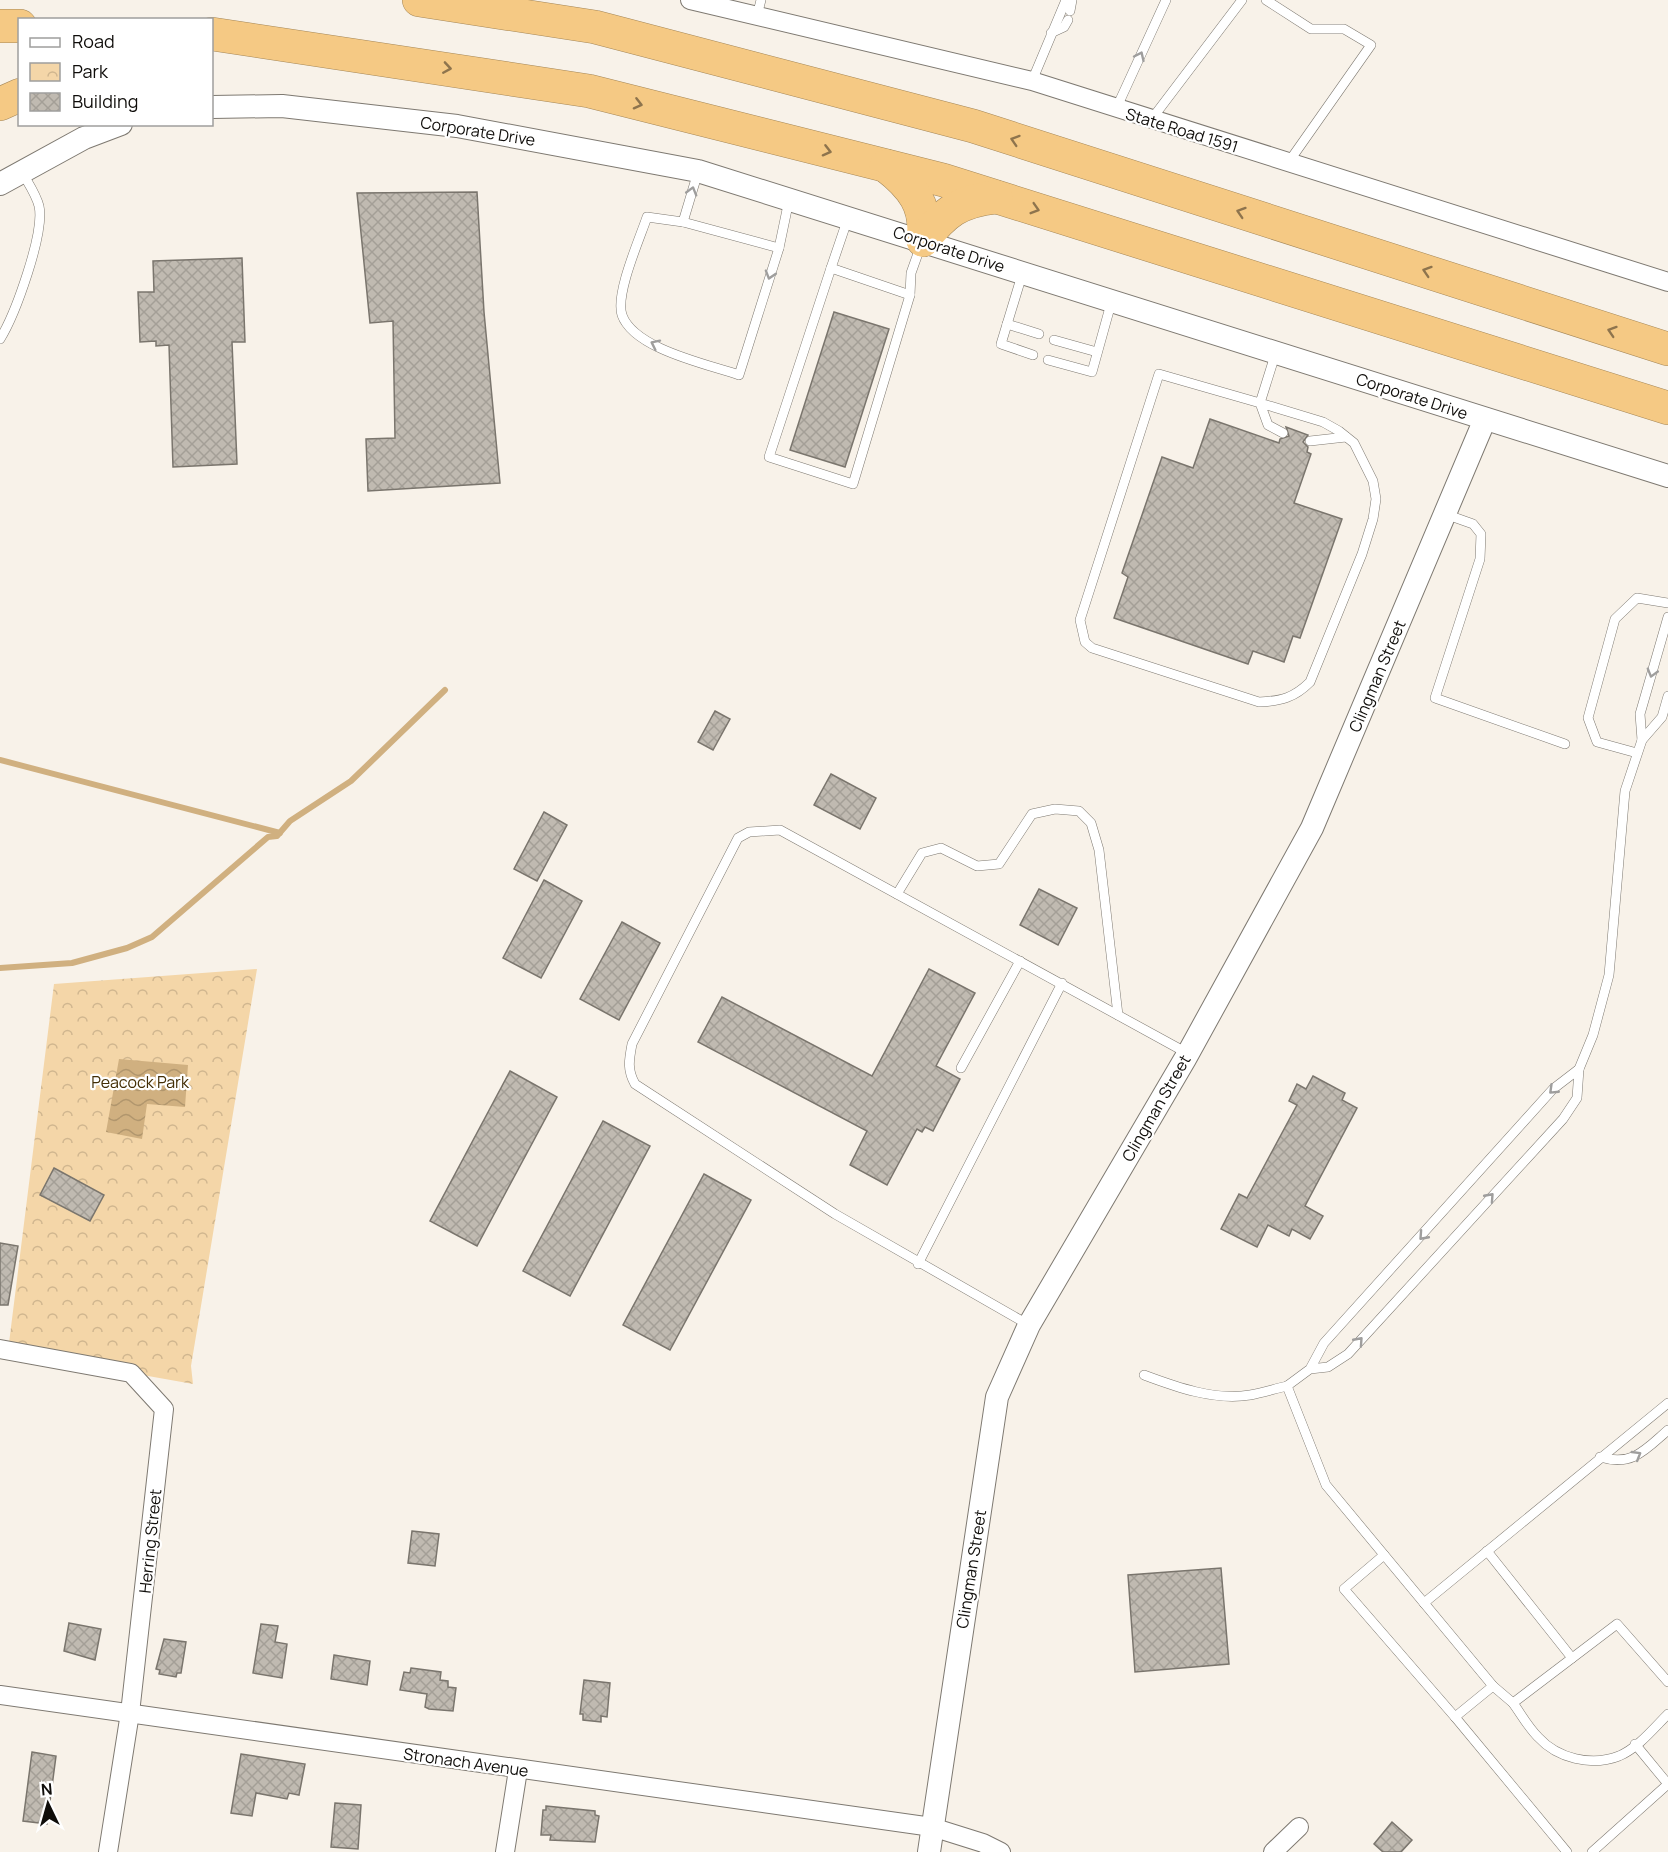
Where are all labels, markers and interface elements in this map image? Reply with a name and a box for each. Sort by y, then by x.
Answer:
legend [18,18,213,126]
text: Road [72,29,115,53]
one-way arrow [1133,52,1145,63]
text: Park [72,59,109,83]
one-way arrow [442,62,451,74]
text: Building [72,89,138,113]
one-way arrow [633,96,643,109]
street label: State Road 1591 [1123,102,1241,158]
street label: Corporate Drive [419,111,537,151]
one-way arrow [1010,134,1021,147]
one-way arrow [822,144,832,157]
one-way arrow [685,186,697,197]
one-way arrow [1029,202,1040,215]
one-way arrow [1236,207,1247,219]
street label: Corporate Drive [890,221,1008,277]
one-way arrow [1422,266,1433,278]
one-way arrow [765,269,777,280]
one-way arrow [1607,326,1618,338]
one-way arrow [650,340,661,352]
street label: Corporate Drive [1353,368,1471,424]
street label: Clingman Street [1343,616,1411,736]
one-way arrow [1647,667,1659,678]
street label: Clingman Street [1116,1051,1196,1165]
park label: Peacock Park [91,1071,190,1093]
one-way arrow [1549,1083,1560,1094]
one-way arrow [1483,1193,1494,1204]
one-way arrow [1419,1229,1430,1239]
one-way arrow [1352,1337,1363,1348]
one-way arrow [1631,1450,1641,1462]
street label: Herring Street [134,1488,166,1594]
street label: Clingman Street [951,1508,991,1630]
street label: Stronach Avenue [402,1742,530,1782]
north arrow [18,1774,78,1834]
text: N [40,1778,53,1801]

